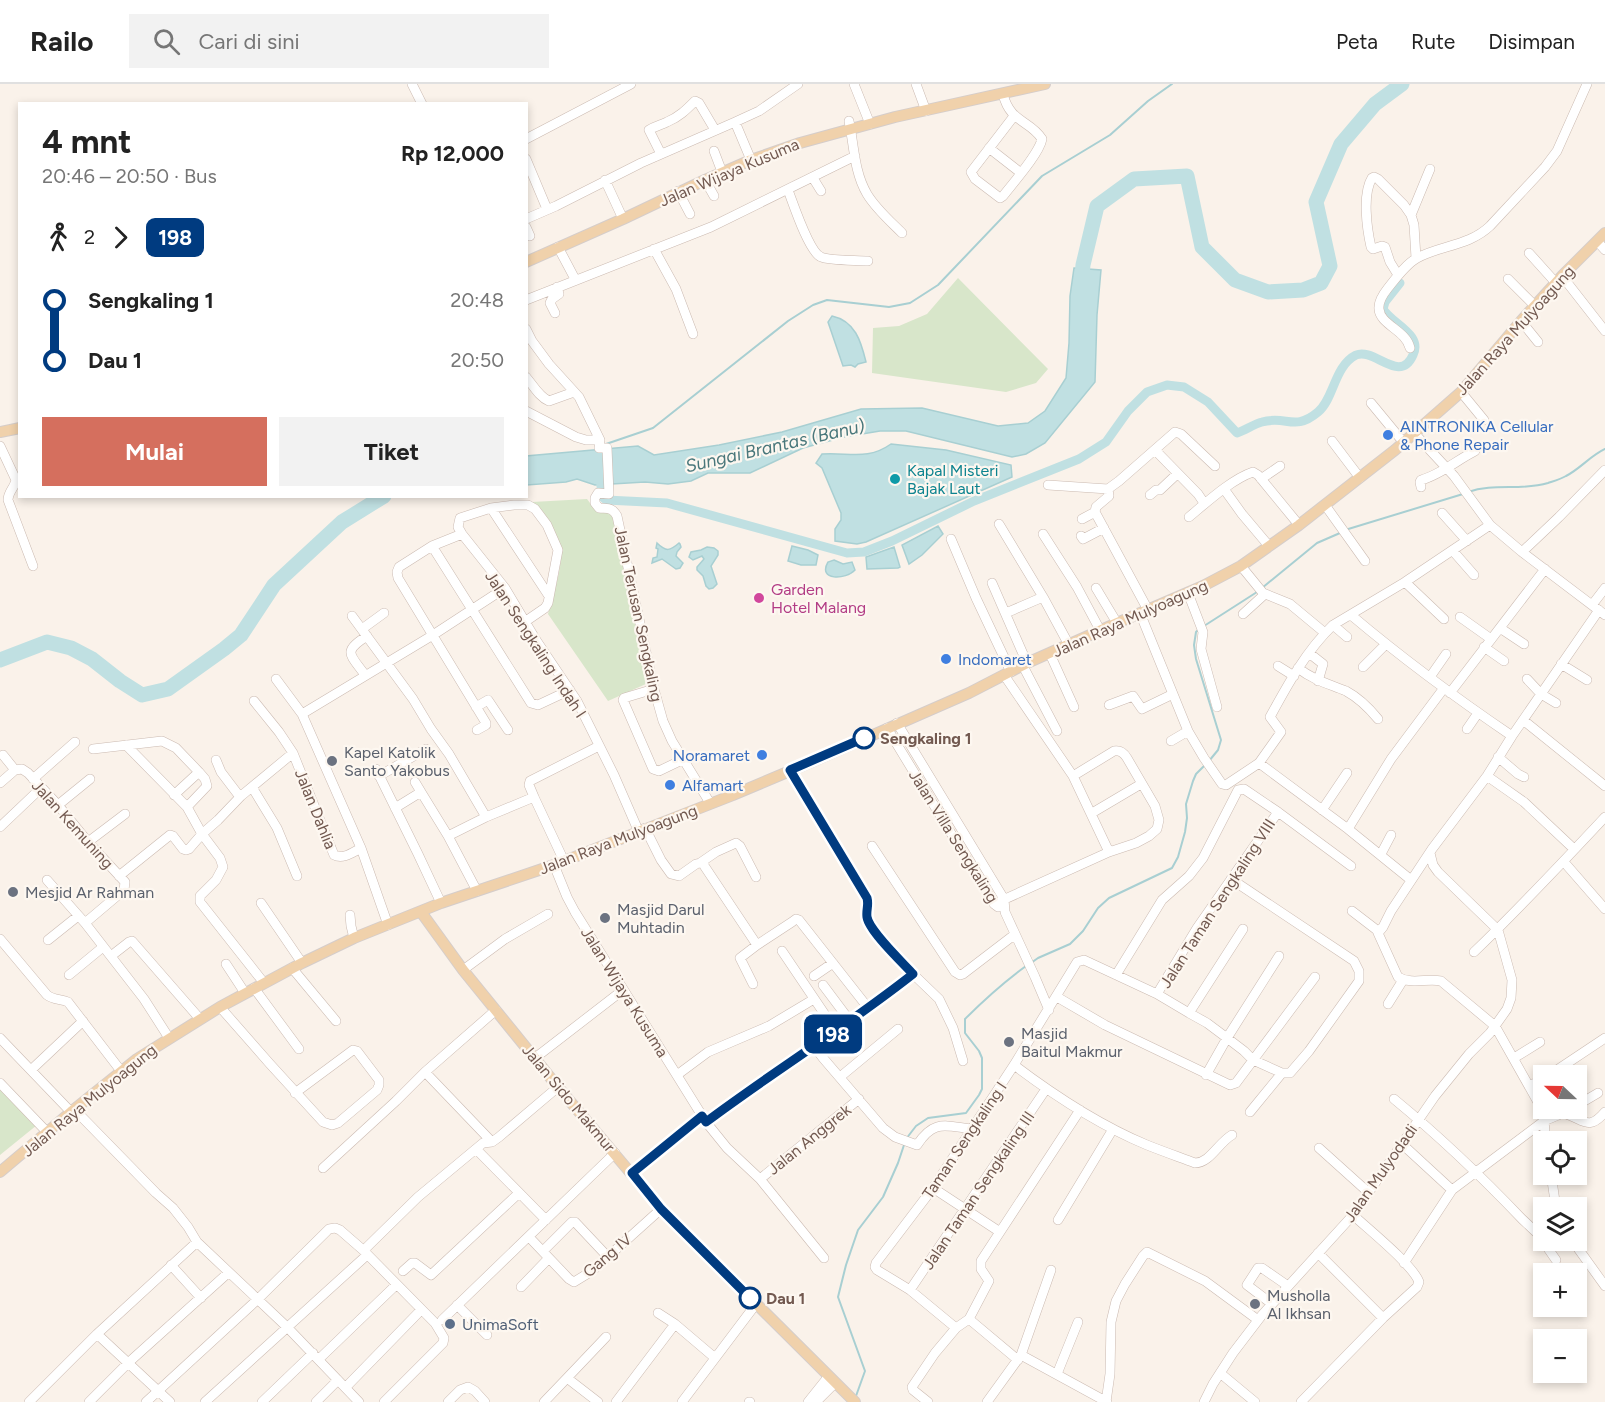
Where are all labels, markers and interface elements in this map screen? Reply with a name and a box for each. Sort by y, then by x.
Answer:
search box [129,14,549,68]
text: Railo [30,24,93,58]
icon: search [150,25,183,58]
text: Cari di sini [198,28,300,55]
text: Peta [1336,29,1378,54]
text: Rute [1411,29,1455,54]
text: Disimpan [1488,29,1575,54]
text: 4 mnt [42,122,132,161]
street label: Jalan Wijaya Kusuma [657,134,802,210]
text: Rp 12,000 [401,140,504,167]
text: 20:46 – 20:50 · Bus [42,164,217,188]
icon: walk [42,221,75,254]
icon: forward [104,221,137,254]
text: 2 [84,225,95,249]
text: 198 [158,225,192,250]
street label: Jalan Raya Mulyoagung [1452,262,1579,399]
text: Sengkaling 1 [88,287,214,314]
text: 20:48 [450,288,504,312]
text: Dau 1 [88,347,142,374]
text: 20:50 [451,348,504,372]
water label: Sungai Brantas (Banu) [683,415,867,477]
button: Mulai [42,417,267,486]
button: Tiket [279,417,504,486]
place label: AINTRONIKA Cellular & Phone Repair [1400,417,1554,454]
marker: AINTRONIKA Cellular & Phone Repair [1381,428,1395,442]
place label: Kapal Misteri Bajak Laut [907,461,998,498]
marker: Kapal Misteri Bajak Laut [888,472,902,486]
street label: Jalan Terusan Sengkaling [611,525,666,703]
street label: Jalan Sengkaling Indah I [481,567,590,721]
street label: Jalan Raya Mulyoagung [1050,576,1211,661]
place label: Garden Hotel Malang [771,580,866,617]
marker: Garden Hotel Malang [752,591,766,605]
place label: Indomaret [958,650,1032,669]
marker: Indomaret [939,652,953,666]
marker: Sengkaling 1 [853,727,875,749]
place label: Sengkaling 1 [880,729,971,748]
place label: Kapel Katolik Santo Yakobus [344,743,450,780]
place label: Noramaret [673,746,750,765]
marker: Noramaret [755,748,769,762]
marker: Kapel Katolik Santo Yakobus [325,754,339,768]
street label: Jalan Dahlia [291,766,340,852]
street label: Jalan Villa Sengkaling [905,766,1002,906]
street label: Jalan Kemuning [28,776,117,873]
place label: Alfamart [682,776,744,795]
marker: Alfamart [663,778,677,792]
street label: Jalan Raya Mulyoagung [537,801,700,878]
street label: Jalan Taman Sengkaling VIII [1156,815,1279,991]
place label: Mesjid Ar Rahman [25,883,154,902]
marker: Mesjid Ar Rahman [6,885,20,899]
place label: Masjid Darul Muhtadin [617,900,705,937]
marker: Masjid Darul Muhtadin [598,911,612,925]
street label: Jalan Wijaya Kusuma [577,924,672,1061]
line badge: 198 [798,1014,868,1054]
text: 198 [816,1022,850,1047]
place label: Masjid Baitul Makmur [1021,1024,1123,1061]
marker: Masjid Baitul Makmur [1002,1035,1016,1049]
street label: Jalan Raya Mulyoagung [18,1040,160,1161]
street label: Jalan Sido Makmur [518,1041,620,1156]
north arrow [1533,1065,1587,1119]
map controls [1533,1065,1587,1383]
street label: Taman Sengkaling I [918,1078,1011,1202]
street label: Jalan Anggrek [764,1100,855,1179]
street label: Jalan Taman Sengkaling III [918,1108,1039,1273]
street label: Jalan Mulyodadi [1340,1121,1421,1226]
button: locate [1533,1131,1587,1185]
button: layers [1533,1197,1587,1251]
street label: Gang IV [579,1229,636,1281]
button: + [1533,1263,1587,1317]
place label: Musholla Al Ikhsan [1267,1286,1331,1323]
marker: Dau 1 [739,1287,761,1309]
place label: Dau 1 [766,1289,805,1308]
marker: Musholla Al Ikhsan [1248,1297,1262,1311]
place label: UnimaSoft [462,1315,539,1334]
marker: UnimaSoft [443,1317,457,1331]
button: − [1533,1329,1587,1383]

